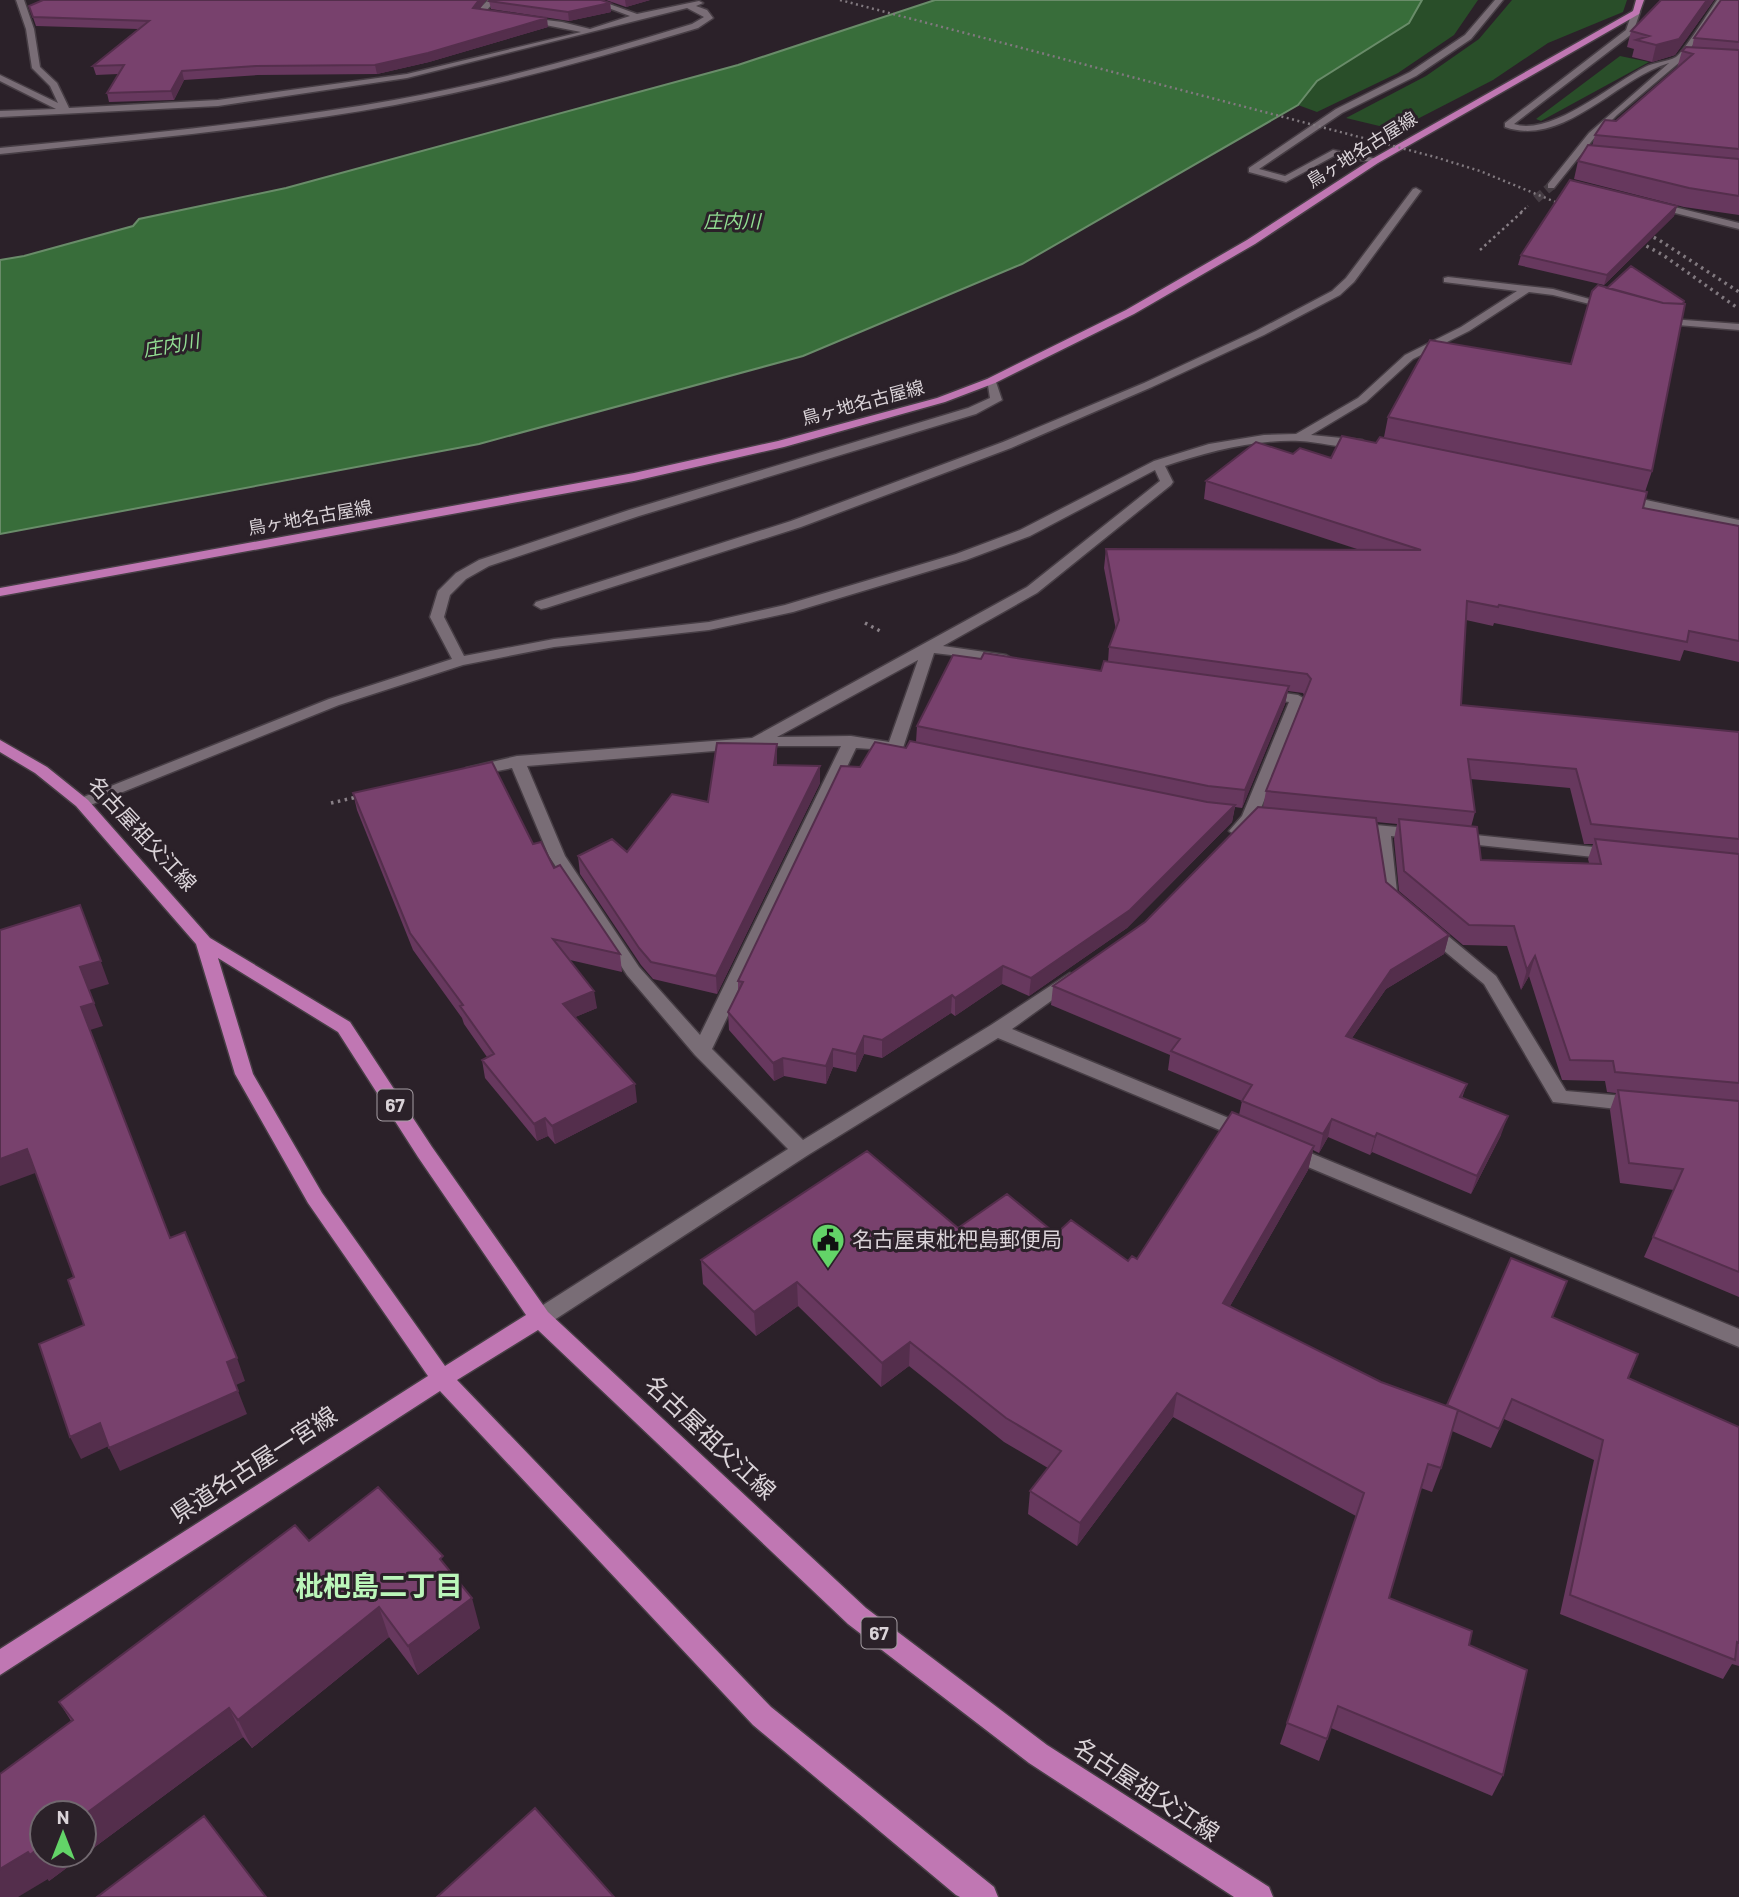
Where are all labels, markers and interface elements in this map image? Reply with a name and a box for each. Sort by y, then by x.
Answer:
street label: 鳥ヶ地名古屋線 [1302,106,1421,192]
water label: 庄内川 [703,209,762,232]
water label: 庄内川 [141,328,203,361]
street label: 鳥ヶ地名古屋線 [799,375,926,429]
street label: 鳥ヶ地名古屋線 [246,495,374,539]
street label: 名古屋祖父江線 [84,771,202,895]
road number: 67 [378,1090,412,1120]
public building icon: 名古屋東枇杷島郵便局 [809,1221,847,1270]
place label: 名古屋東枇杷島郵便局 [852,1226,1062,1251]
street label: 名古屋祖父江線 [640,1369,782,1505]
street label: 県道名古屋一宮線 [165,1399,342,1528]
district label: 枇杷島二丁目 [295,1568,463,1602]
road number: 67 [862,1618,896,1648]
street label: 名古屋祖父江線 [1068,1731,1225,1847]
north arrow [28,1799,98,1869]
text: N [57,1805,69,1828]

